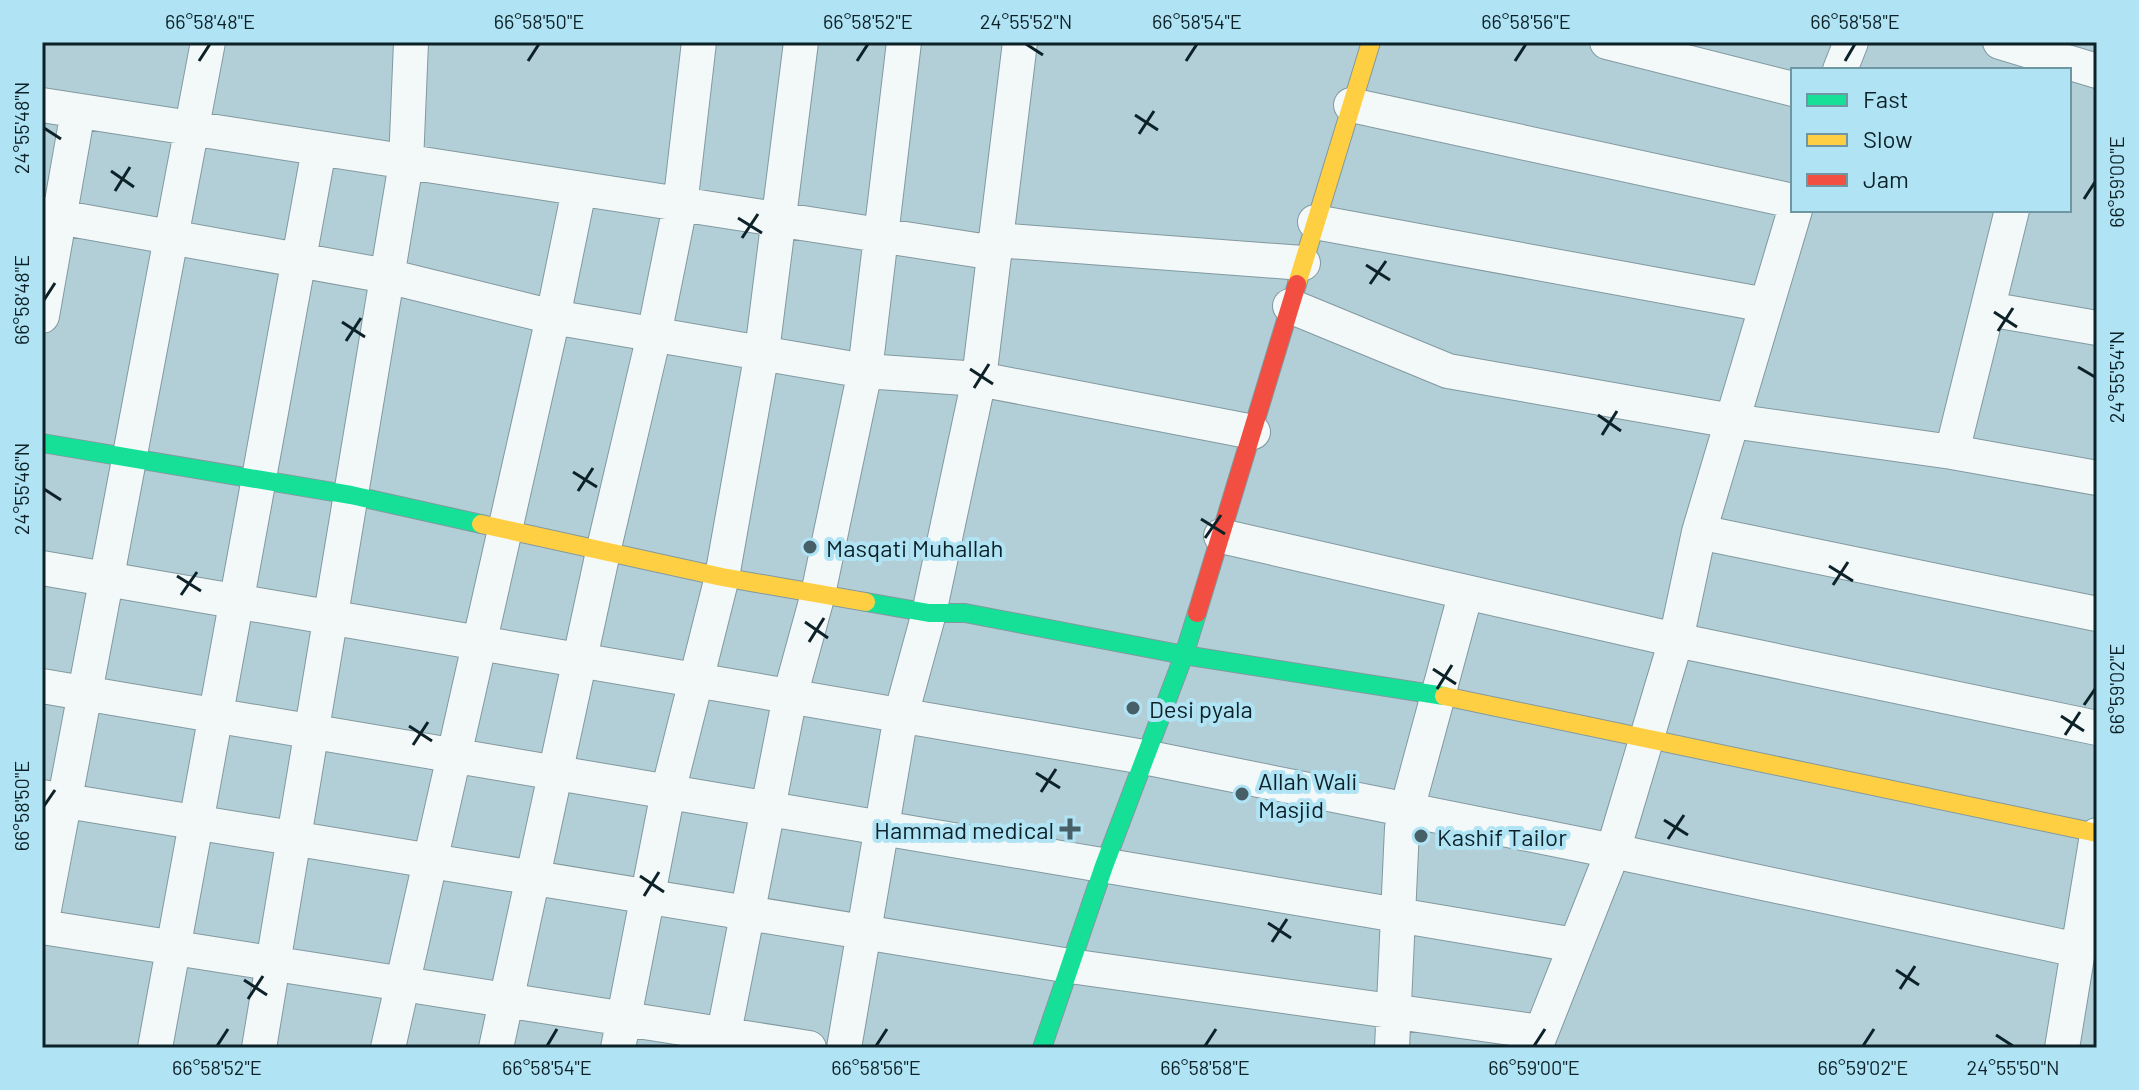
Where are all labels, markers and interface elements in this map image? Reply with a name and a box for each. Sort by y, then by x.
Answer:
text: 66°58'48"E [165,9,255,33]
text: 66°58'50"E [494,9,584,33]
text: 66°58'52"E [823,9,913,33]
text: 24°55'52"N [980,9,1072,33]
text: 66°58'54"E [1152,9,1242,33]
text: 66°58'56"E [1481,9,1571,33]
text: 66°58'58"E [1810,9,1900,33]
legend [1791,68,2071,212]
text: 24°55'48"N [9,82,33,174]
text: Fast [1863,84,1908,113]
text: Slow [1863,124,1912,153]
text: 66°59'00"E [2104,136,2128,228]
text: Jam [1863,164,1909,193]
text: 66°58'48"E [9,255,33,345]
text: 24°55'54"N [2104,331,2128,423]
text: 24°55'46"N [9,443,33,535]
place label: Masqati Muhallah [826,533,1004,562]
marker: Masqati Muhallah [801,538,819,556]
text: 66°59'02"E [2104,644,2128,734]
place label: Desi pyala [1149,694,1253,723]
marker: Desi pyala [1124,699,1142,717]
text: 66°58'50"E [9,761,33,851]
place label: Allah Wali Masjid [1258,766,1357,823]
marker: Allah Wali Masjid [1233,785,1251,803]
place label: Hammad medical [874,815,1054,844]
marker: Hammad medical [1061,820,1079,838]
place label: Kashif Tailor [1437,822,1567,851]
marker: Kashif Tailor [1412,827,1430,845]
text: 66°58'52"E [172,1055,262,1079]
text: 66°58'54"E [502,1055,592,1079]
text: 66°58'56"E [831,1055,921,1079]
text: 66°58'58"E [1160,1055,1250,1079]
text: 66°59'00"E [1488,1055,1580,1079]
text: 66°59'02"E [1818,1055,1908,1079]
text: 24°55'50"N [1967,1055,2059,1079]

